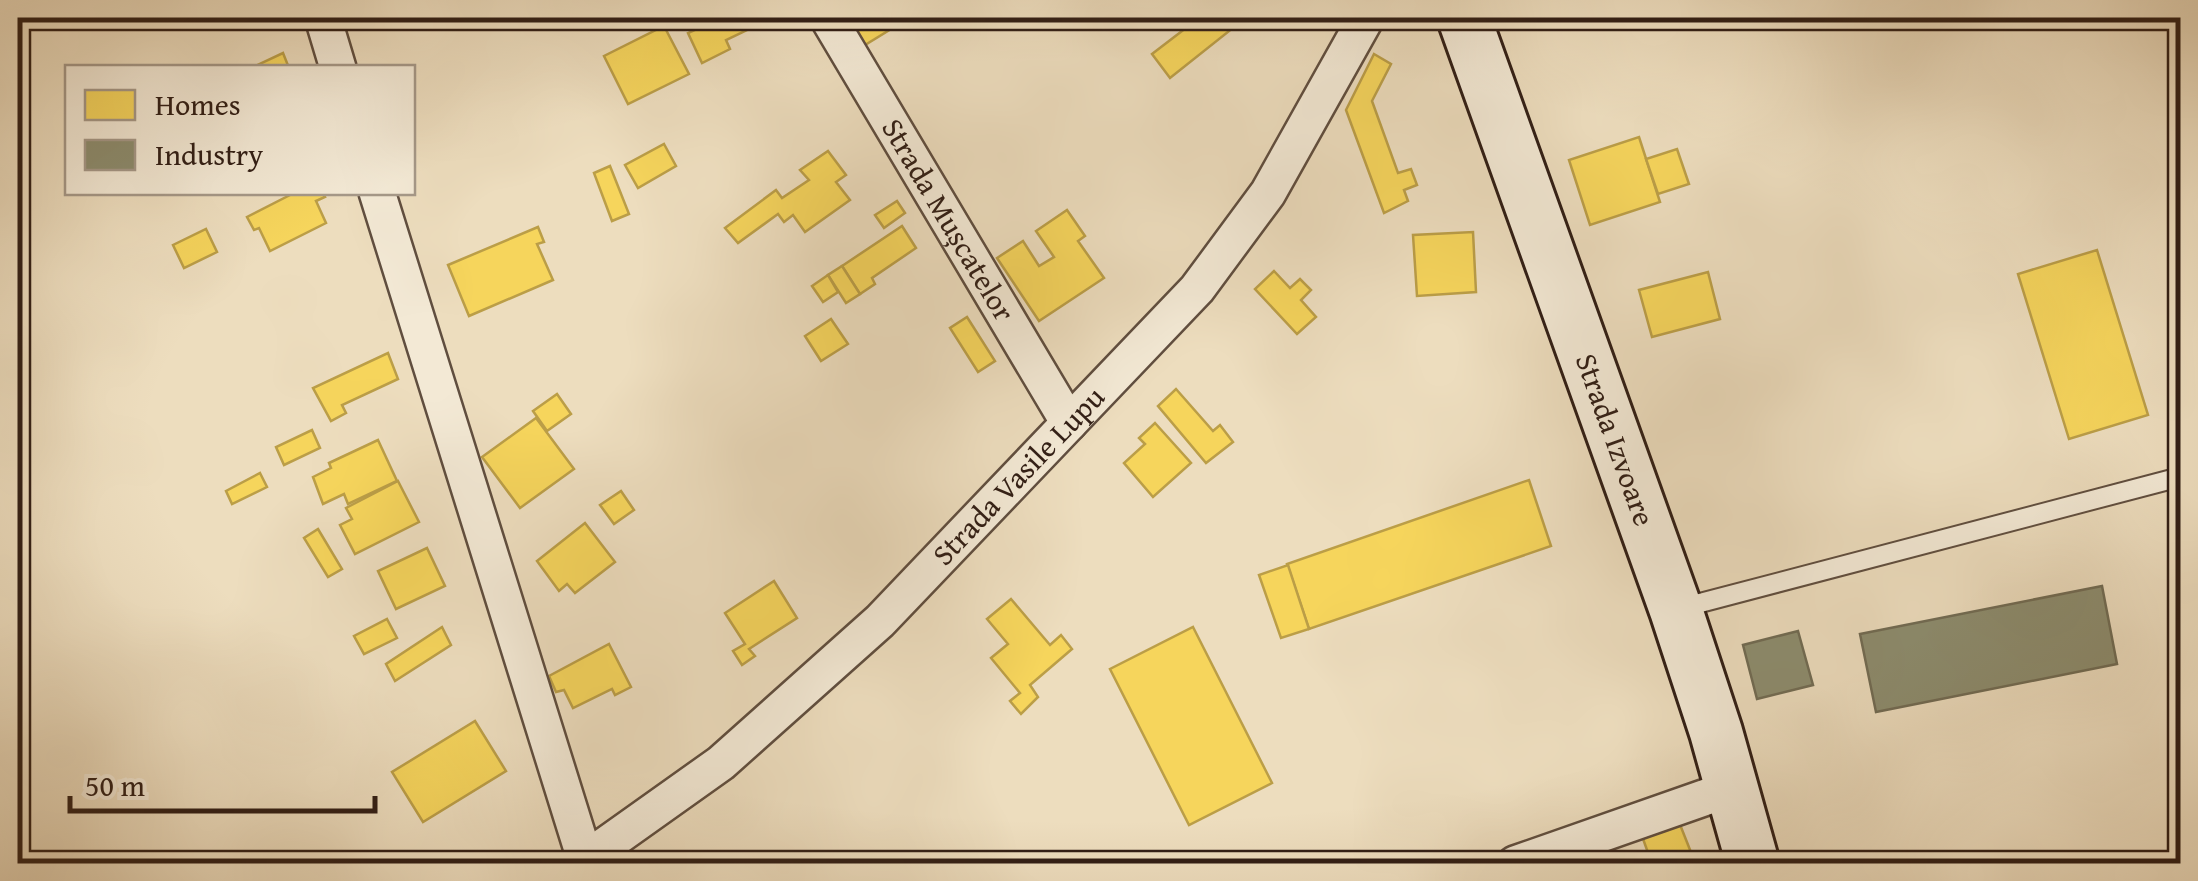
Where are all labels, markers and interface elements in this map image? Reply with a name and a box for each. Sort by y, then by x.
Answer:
legend [65,65,415,195]
text: Homes [155,82,241,126]
street label: Strada Mușcatelor [871,110,1027,329]
text: Industry [155,132,263,176]
street label: Strada Izvoare [1565,347,1667,532]
street label: Strada Vasile Lupu [921,375,1115,575]
scale bar [70,751,375,813]
text: 50 m [85,763,145,807]

